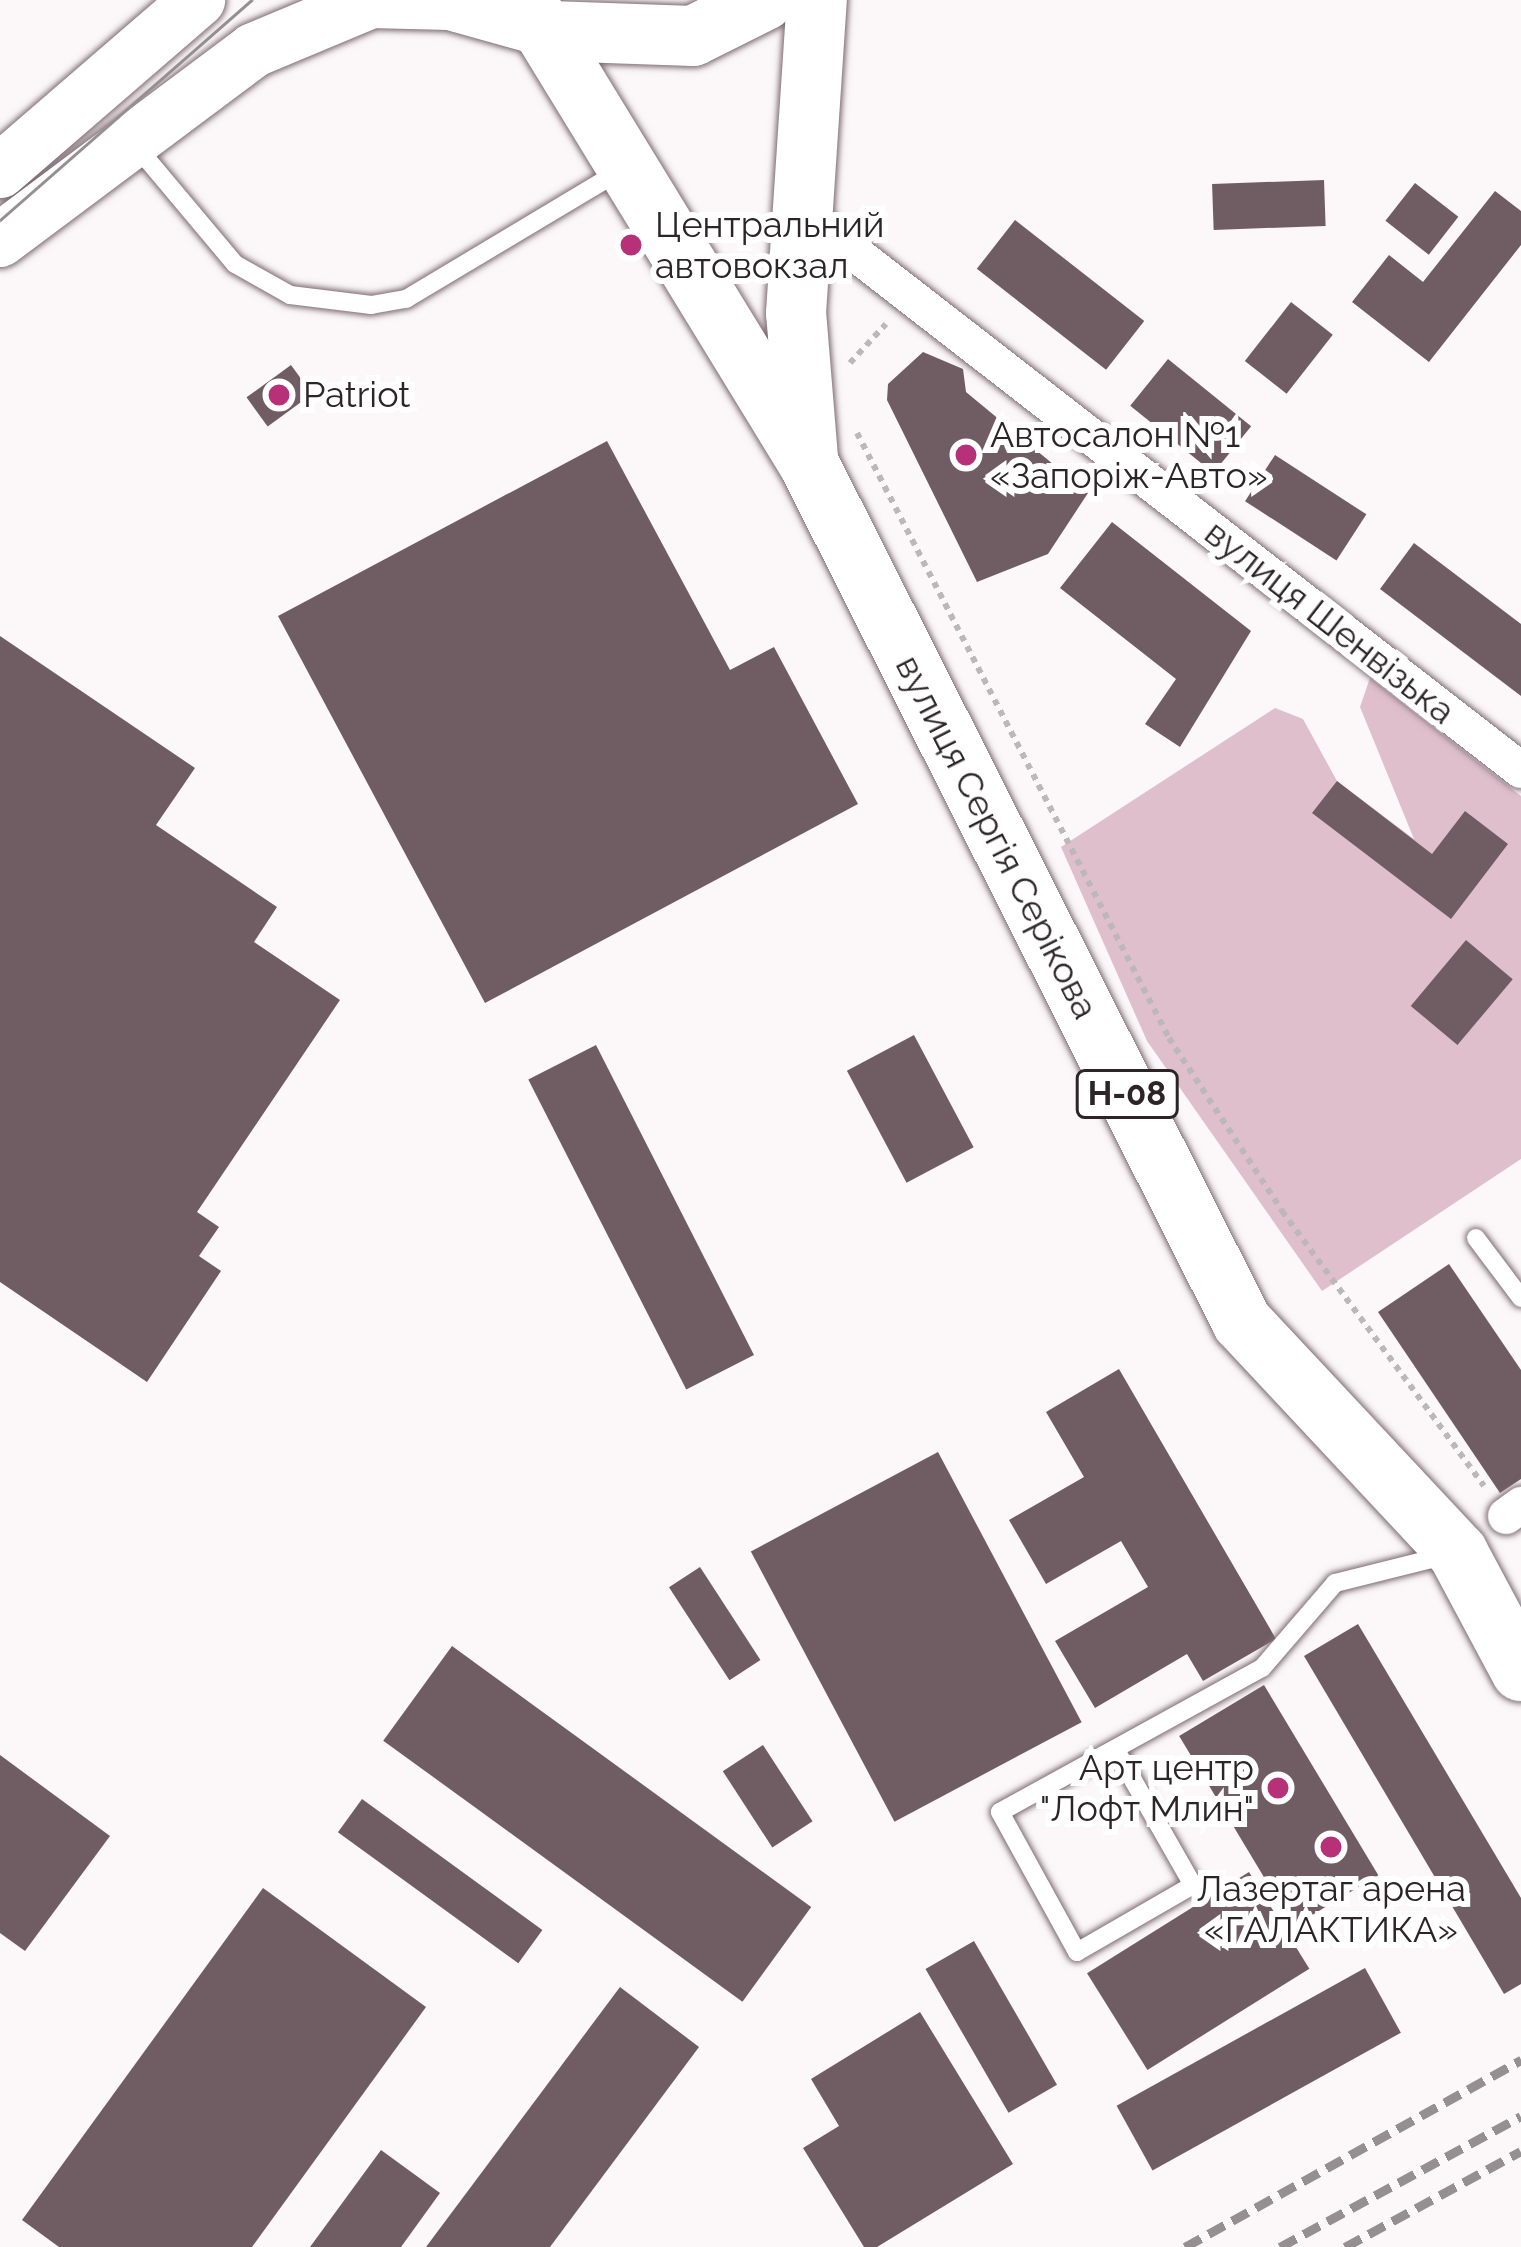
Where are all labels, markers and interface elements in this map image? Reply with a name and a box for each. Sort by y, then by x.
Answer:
place label: Центральний автовокзал [655,202,884,287]
marker: Центральний автовокзал [618,232,644,258]
place label: Patriot [303,373,410,417]
marker: Patriot [266,382,292,408]
place label: Автосалон №1 «Запоріж-Авто» [990,412,1268,497]
marker: Автосалон №1 «Запоріж-Авто» [953,442,979,468]
street label: вулиця Шенвізька [1196,511,1464,733]
street label: вулиця Сергія Серікова [887,648,1107,1026]
road number: Н-08 [1073,1067,1181,1121]
place label: Арт центр "Лофт Млин" [1040,1745,1254,1830]
marker: Арт центр "Лофт Млин" [1265,1775,1291,1801]
marker: Лазертаг арена «ГАЛАКТИКА» [1318,1834,1344,1860]
place label: Лазертаг арена «ГАЛАКТИКА» [1196,1866,1466,1951]

